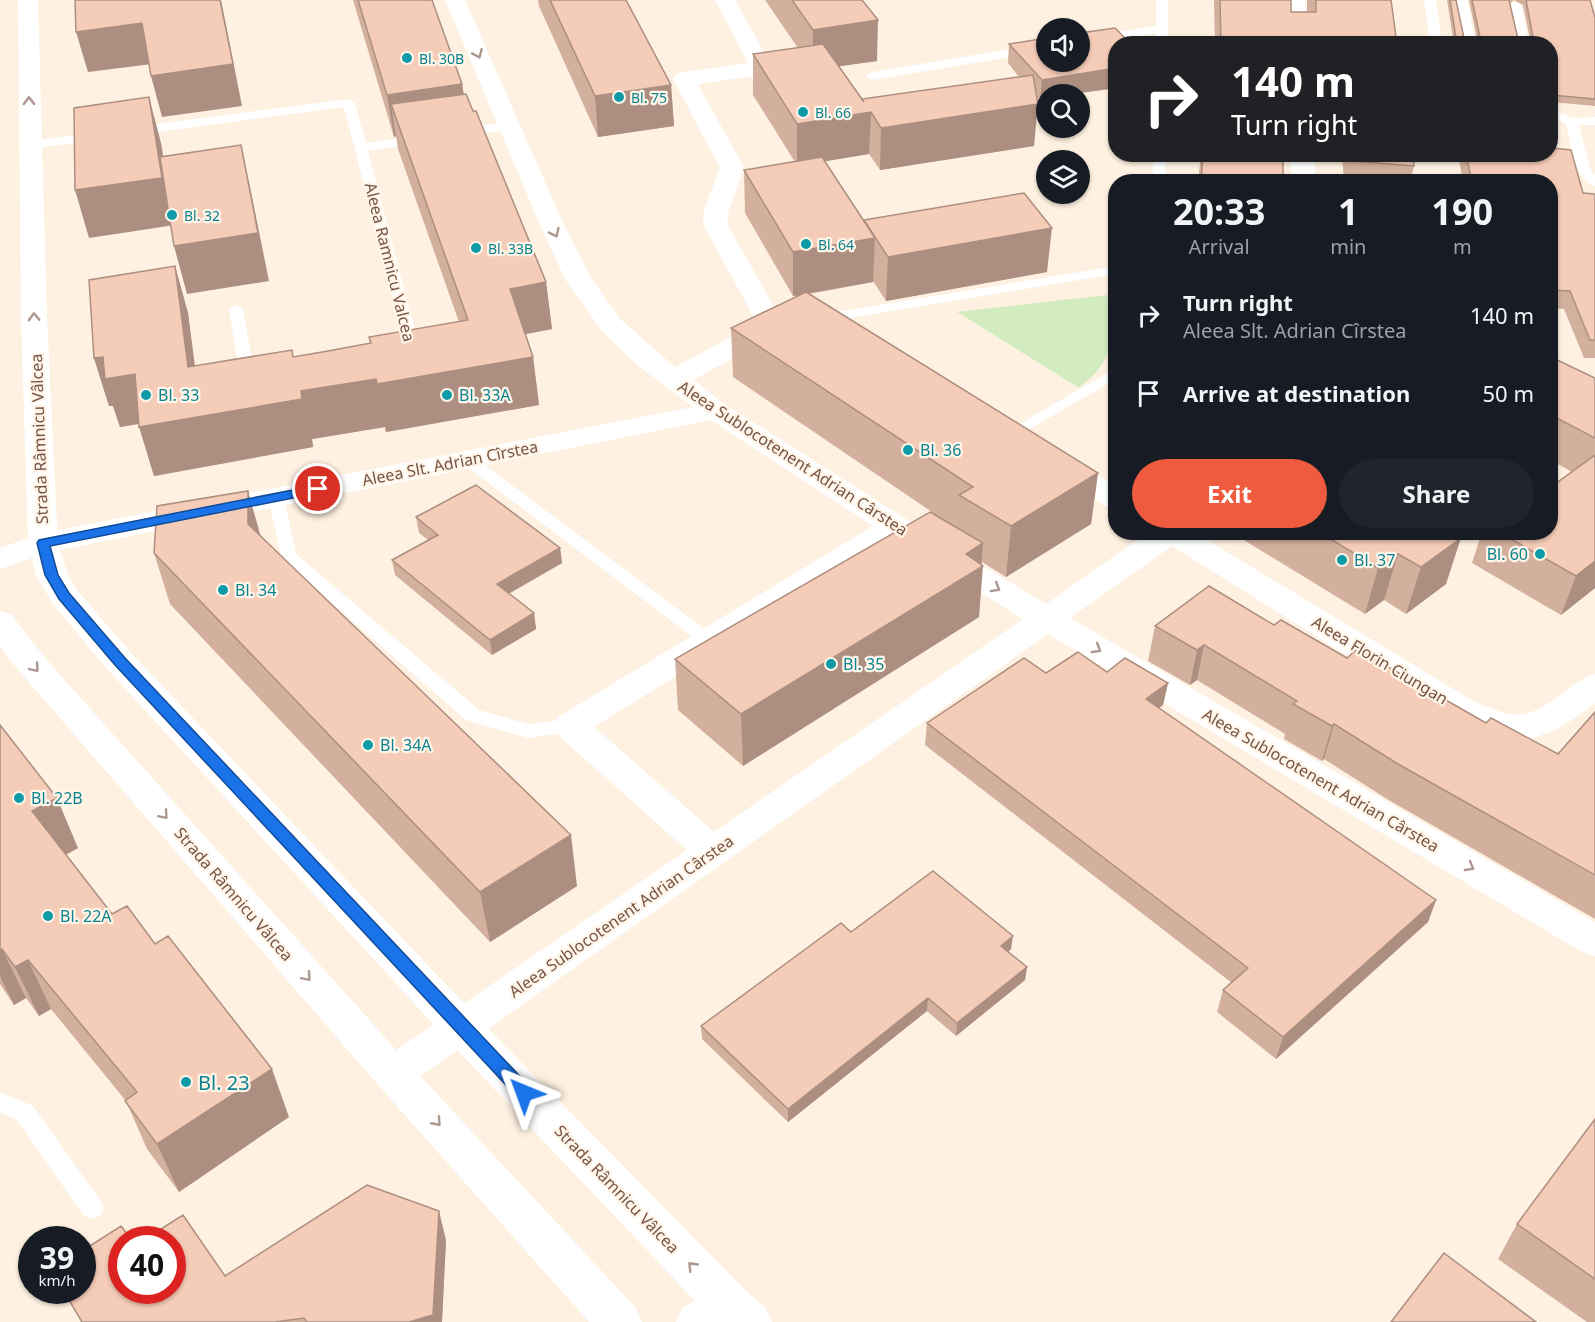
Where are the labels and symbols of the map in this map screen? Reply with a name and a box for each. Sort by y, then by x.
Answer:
one-way arrow [471,47,483,58]
place label: Bl. 30B [419,49,464,68]
marker: Bl. 30B [400,51,414,65]
place label: Bl. 75 [631,88,667,107]
marker: Bl. 75 [612,90,626,104]
one-way arrow [23,96,36,105]
place label: Bl. 66 [815,103,851,122]
marker: Bl. 66 [796,105,810,119]
street label: Aleea Ramnicu Valcea [360,180,420,344]
place label: Bl. 32 [184,206,220,225]
marker: Bl. 32 [165,208,179,222]
one-way arrow [548,226,560,237]
place label: Bl. 64 [818,235,854,254]
marker: Bl. 64 [799,237,813,251]
place label: Bl. 33B [488,239,533,258]
marker: Bl. 33B [469,241,483,255]
one-way arrow [28,312,40,321]
street label: Strada Râmnicu Vâlcea [25,353,53,525]
street label: Aleea Sublocotenent Adrian Cârstea [674,375,912,541]
place label: Bl. 33 [158,384,199,406]
place label: Bl. 33A [459,384,511,406]
marker: Bl. 33 [139,388,153,402]
marker: Bl. 33A [440,388,454,402]
street label: Aleea Slt. Adrian Cîrstea [360,435,540,491]
place label: Bl. 36 [920,439,961,461]
marker: Bl. 36 [901,443,915,457]
pin [292,463,343,514]
place label: Bl. 60 [1487,543,1528,565]
marker: Bl. 60 [1533,547,1547,561]
place label: Bl. 37 [1354,549,1395,571]
marker: Bl. 37 [1335,553,1349,567]
place label: Bl. 34 [235,579,276,601]
one-way arrow [990,581,1000,593]
marker: Bl. 34 [216,583,230,597]
street label: Aleea Florin Ciungan [1308,611,1452,709]
one-way arrow [1091,641,1101,653]
place label: Bl. 35 [843,653,884,675]
marker: Bl. 35 [824,657,838,671]
one-way arrow [28,661,39,672]
street label: Aleea Sublocotenent Adrian Cârstea [1199,703,1443,857]
place label: Bl. 34A [380,734,432,756]
marker: Bl. 34A [361,738,375,752]
place label: Bl. 22B [31,787,83,809]
marker: Bl. 22B [12,791,26,805]
one-way arrow [157,808,168,819]
street label: Strada Râmnicu Vâlcea [170,822,298,966]
street label: Aleea Sublocotenent Adrian Cârstea [504,830,738,1002]
one-way arrow [1464,860,1474,872]
place label: Bl. 22A [60,905,112,927]
marker: Bl. 22A [41,909,55,923]
one-way arrow [300,970,311,981]
position arrow [492,1061,556,1125]
place label: Bl. 23 [198,1069,250,1096]
marker: Bl. 23 [179,1075,193,1089]
one-way arrow [430,1116,441,1126]
street label: Strada Râmnicu Vâlcea [550,1120,684,1258]
speed limit sign: 40 [108,1226,186,1304]
one-way arrow [688,1263,699,1273]

